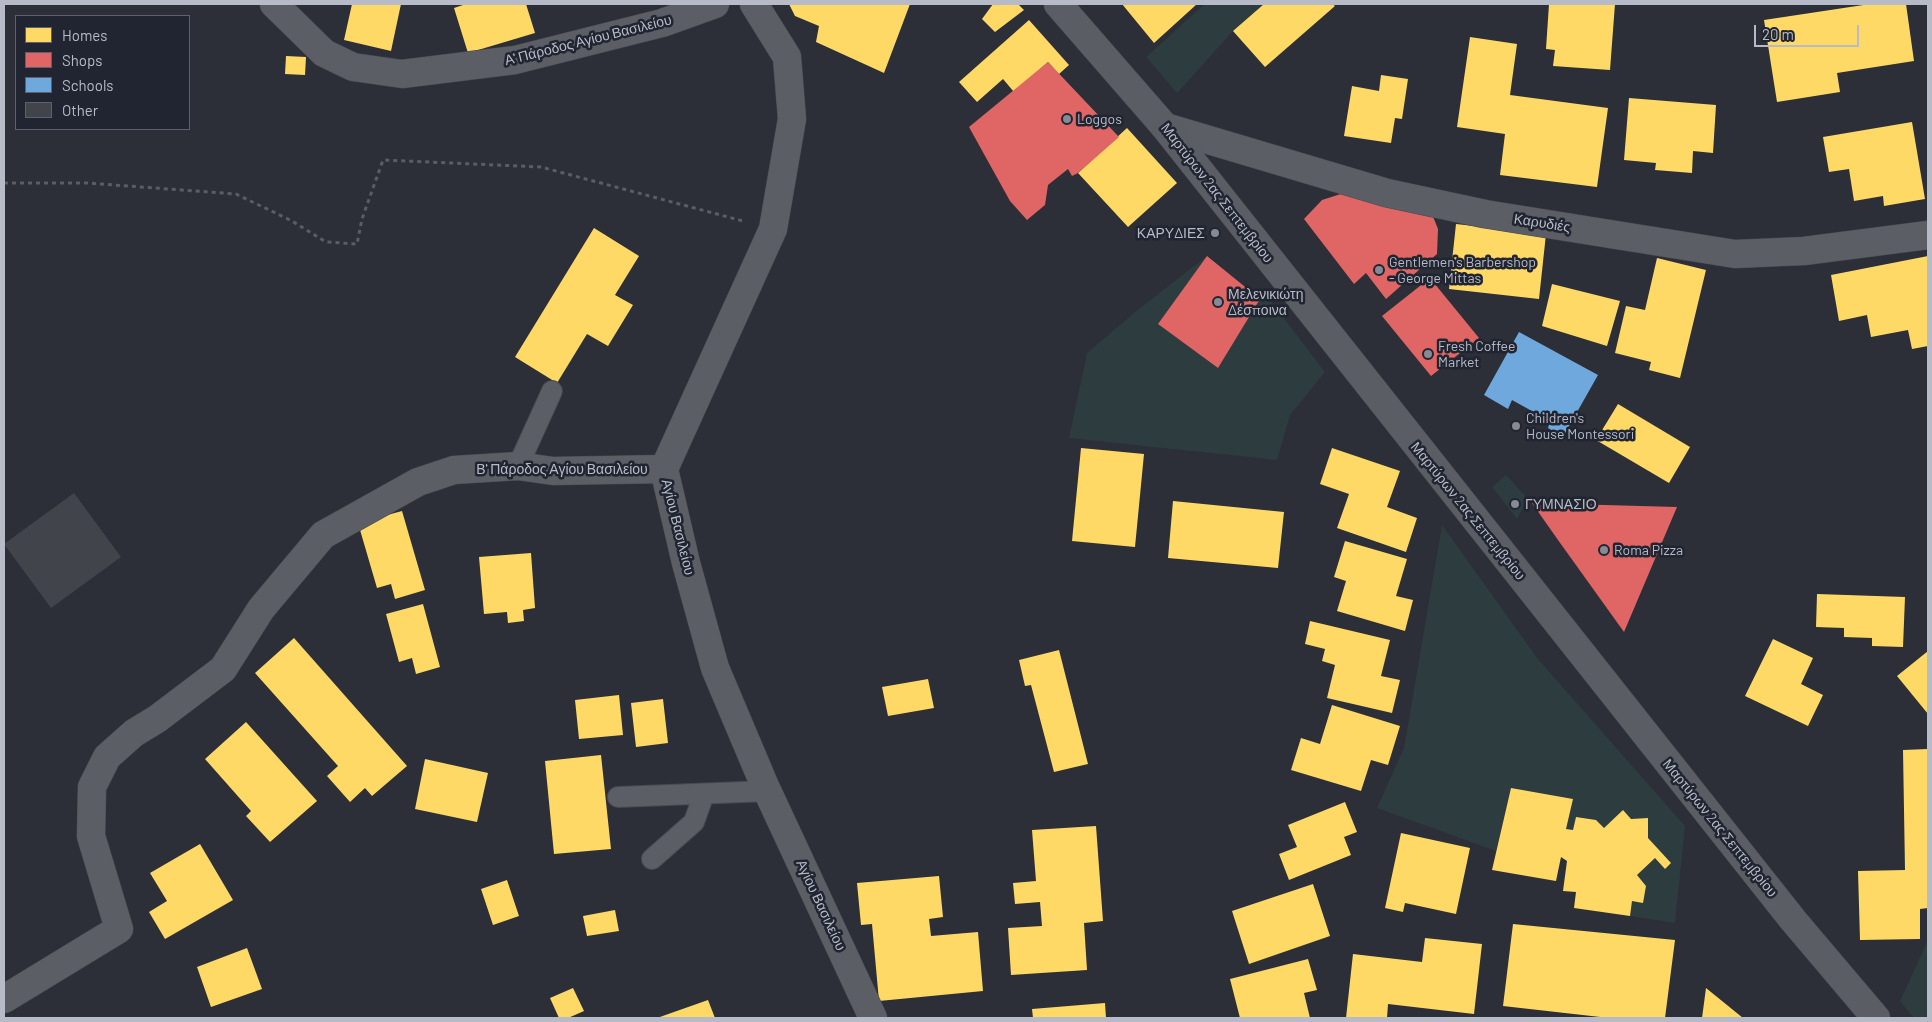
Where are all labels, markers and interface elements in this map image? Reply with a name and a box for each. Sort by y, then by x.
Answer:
street label: Α' Πάροδος Αγίου Βασιλείου [503,11,673,69]
legend [15,15,190,130]
scale bar [1757,15,1862,47]
text: 20 m [1762,25,1794,43]
text: Homes [62,26,107,44]
text: Shops [62,51,102,69]
text: Schools [62,76,114,94]
text: Other [62,101,98,119]
place label: Loggos [1077,111,1122,127]
marker: Loggos [1061,113,1073,125]
street label: Μαρτύρων 2ας Σεπτεμβρίου [1157,120,1277,266]
street label: Καρυδιές [1513,210,1571,236]
place label: ΚΑΡΥΔΙΕΣ [1137,225,1205,241]
marker: ΚΑΡΥΔΙΕΣ [1209,227,1221,239]
place label: Gentlemen's Barbershop - George Mittas [1389,254,1536,286]
marker: Gentlemen's Barbershop - George Mittas [1373,264,1385,276]
place label: Μελενικιώτη Δέσποινα [1228,286,1303,318]
marker: Μελενικιώτη Δέσποινα [1212,296,1224,308]
place label: Fresh Coffee Market [1438,338,1515,371]
marker: Fresh Coffee Market [1422,348,1434,360]
place label: Children's House Montessori [1526,410,1634,442]
marker: Children's House Montessori [1510,420,1522,432]
street label: Μαρτύρων 2ας Σεπτεμβρίου [1407,439,1529,583]
street label: Β' Πάροδος Αγίου Βασιλείου [476,461,648,477]
street label: Αγίου Βασιλείου [658,477,698,577]
place label: ΓΥΜΝΑΣΙΟ [1525,496,1597,512]
marker: ΓΥΜΝΑΣΙΟ [1509,498,1521,510]
place label: Roma Pizza [1614,542,1683,558]
marker: Roma Pizza [1598,544,1610,556]
street label: Μαρτύρων 2ας Σεπτεμβρίου [1659,756,1781,900]
street label: Αγίου Βασιλείου [793,857,849,953]

